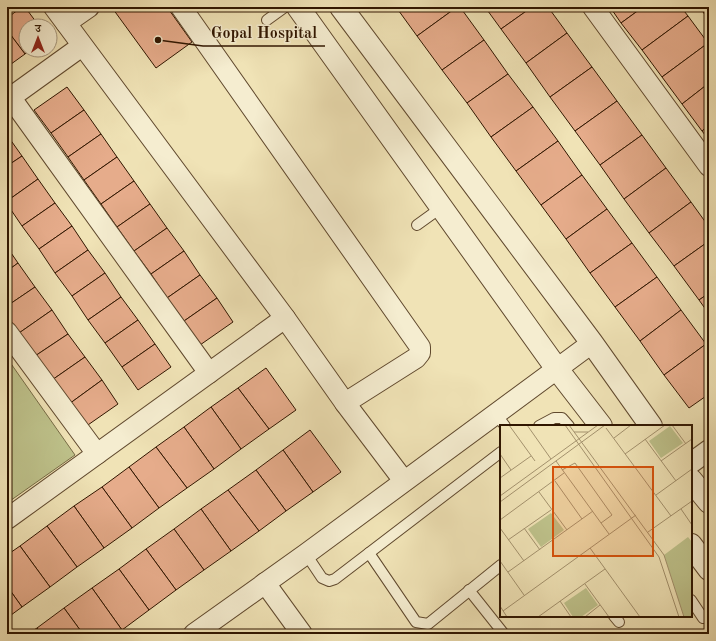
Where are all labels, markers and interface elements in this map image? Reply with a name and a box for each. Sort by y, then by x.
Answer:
north arrow [18,18,58,58]
callout: Gopal Hospital [203,18,325,46]
text: उ [34,24,42,35]
text: Gopal Hospital [211,26,317,42]
inset map [500,425,692,617]

